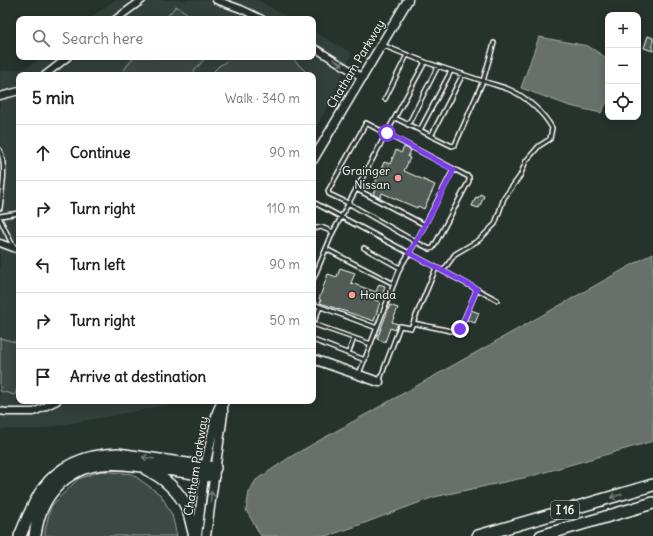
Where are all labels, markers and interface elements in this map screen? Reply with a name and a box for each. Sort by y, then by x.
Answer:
map controls [605,12,641,120]
button: + [605,12,641,48]
search box [16,16,316,60]
street label: Chatham Parkway [323,17,388,111]
icon: search [30,27,52,49]
text: Search here [62,29,143,48]
button: − [605,48,641,84]
one-way arrow [332,59,344,67]
button: locate [605,84,641,120]
text: 5 min [32,87,74,109]
text: Walk · 340 m [225,90,300,107]
route start [378,124,396,142]
icon: ahead [32,142,54,164]
text: Continue [70,143,131,162]
text: 90 m [269,144,300,161]
place label: Grainger Nissan [342,163,390,192]
marker: Grainger Nissan [393,173,403,183]
icon: right [32,198,54,220]
text: Turn right [70,199,135,218]
text: 110 m [267,200,300,217]
icon: left [32,254,54,276]
text: Turn left [70,255,125,274]
text: 90 m [269,256,300,273]
place label: Honda [360,287,396,302]
marker: Honda [347,290,357,300]
icon: right [32,310,54,332]
text: Turn right [70,311,135,330]
text: 50 m [269,312,300,329]
route end [451,320,469,338]
icon: arrive [32,366,54,388]
text: Arrive at destination [70,367,206,386]
street label: Chatham Parkway [180,415,211,517]
one-way arrow [142,454,155,462]
one-way arrow [207,491,215,504]
one-way arrow [609,493,622,500]
road number: I 16 [551,501,579,519]

